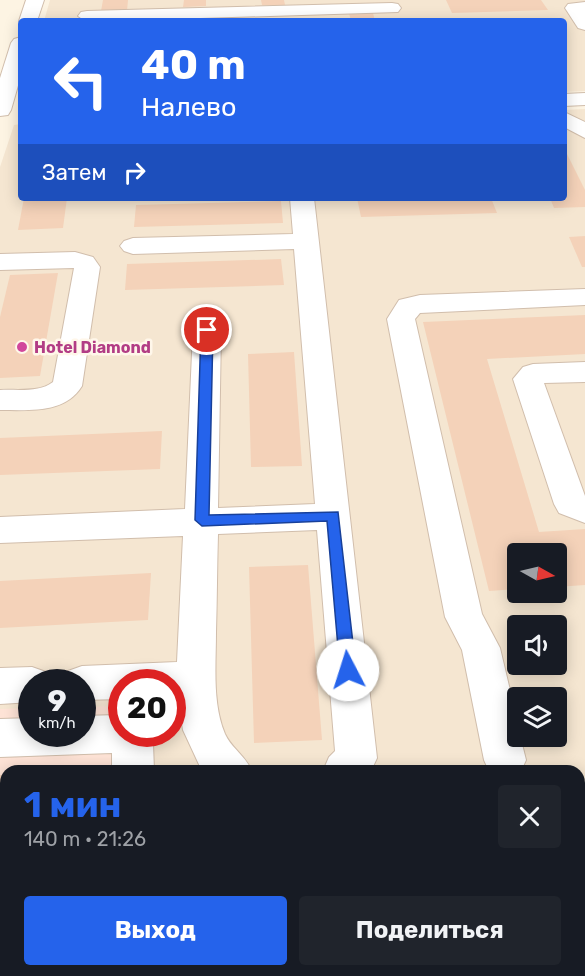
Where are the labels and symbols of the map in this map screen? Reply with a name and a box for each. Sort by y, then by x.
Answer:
pin [181,304,232,355]
place label: Hotel Diamond [34,338,151,357]
marker: Hotel Diamond [15,340,29,354]
north arrow [507,543,567,603]
position arrow [316,638,380,702]
speed limit sign: 20 [108,669,186,747]

